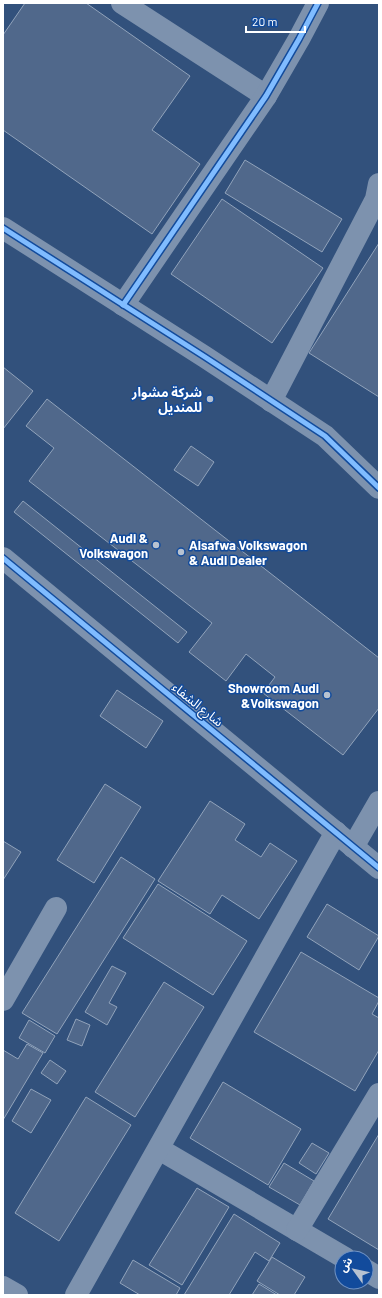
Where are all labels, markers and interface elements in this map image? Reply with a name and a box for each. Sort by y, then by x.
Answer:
scale bar [246,8,305,34]
text: 20 m [252,14,278,28]
place label: شركة مشوار للمنديل [131,384,202,415]
marker: شركة مشوار للمنديل [205,394,215,404]
place label: Audi & Volkswagon [79,530,148,561]
place label: Alsafwa Volkswagon & Audi Dealer [189,537,307,568]
marker: Audi & Volkswagon [151,540,161,550]
marker: Alsafwa Volkswagon & Audi Dealer [176,547,186,557]
street label: شارع الشفاء [167,679,227,732]
place label: Showroom Audi &Volkswagon [228,680,319,711]
marker: Showroom Audi &Volkswagon [322,690,332,700]
north arrow [334,1250,374,1290]
text: ش [336,1254,356,1275]

